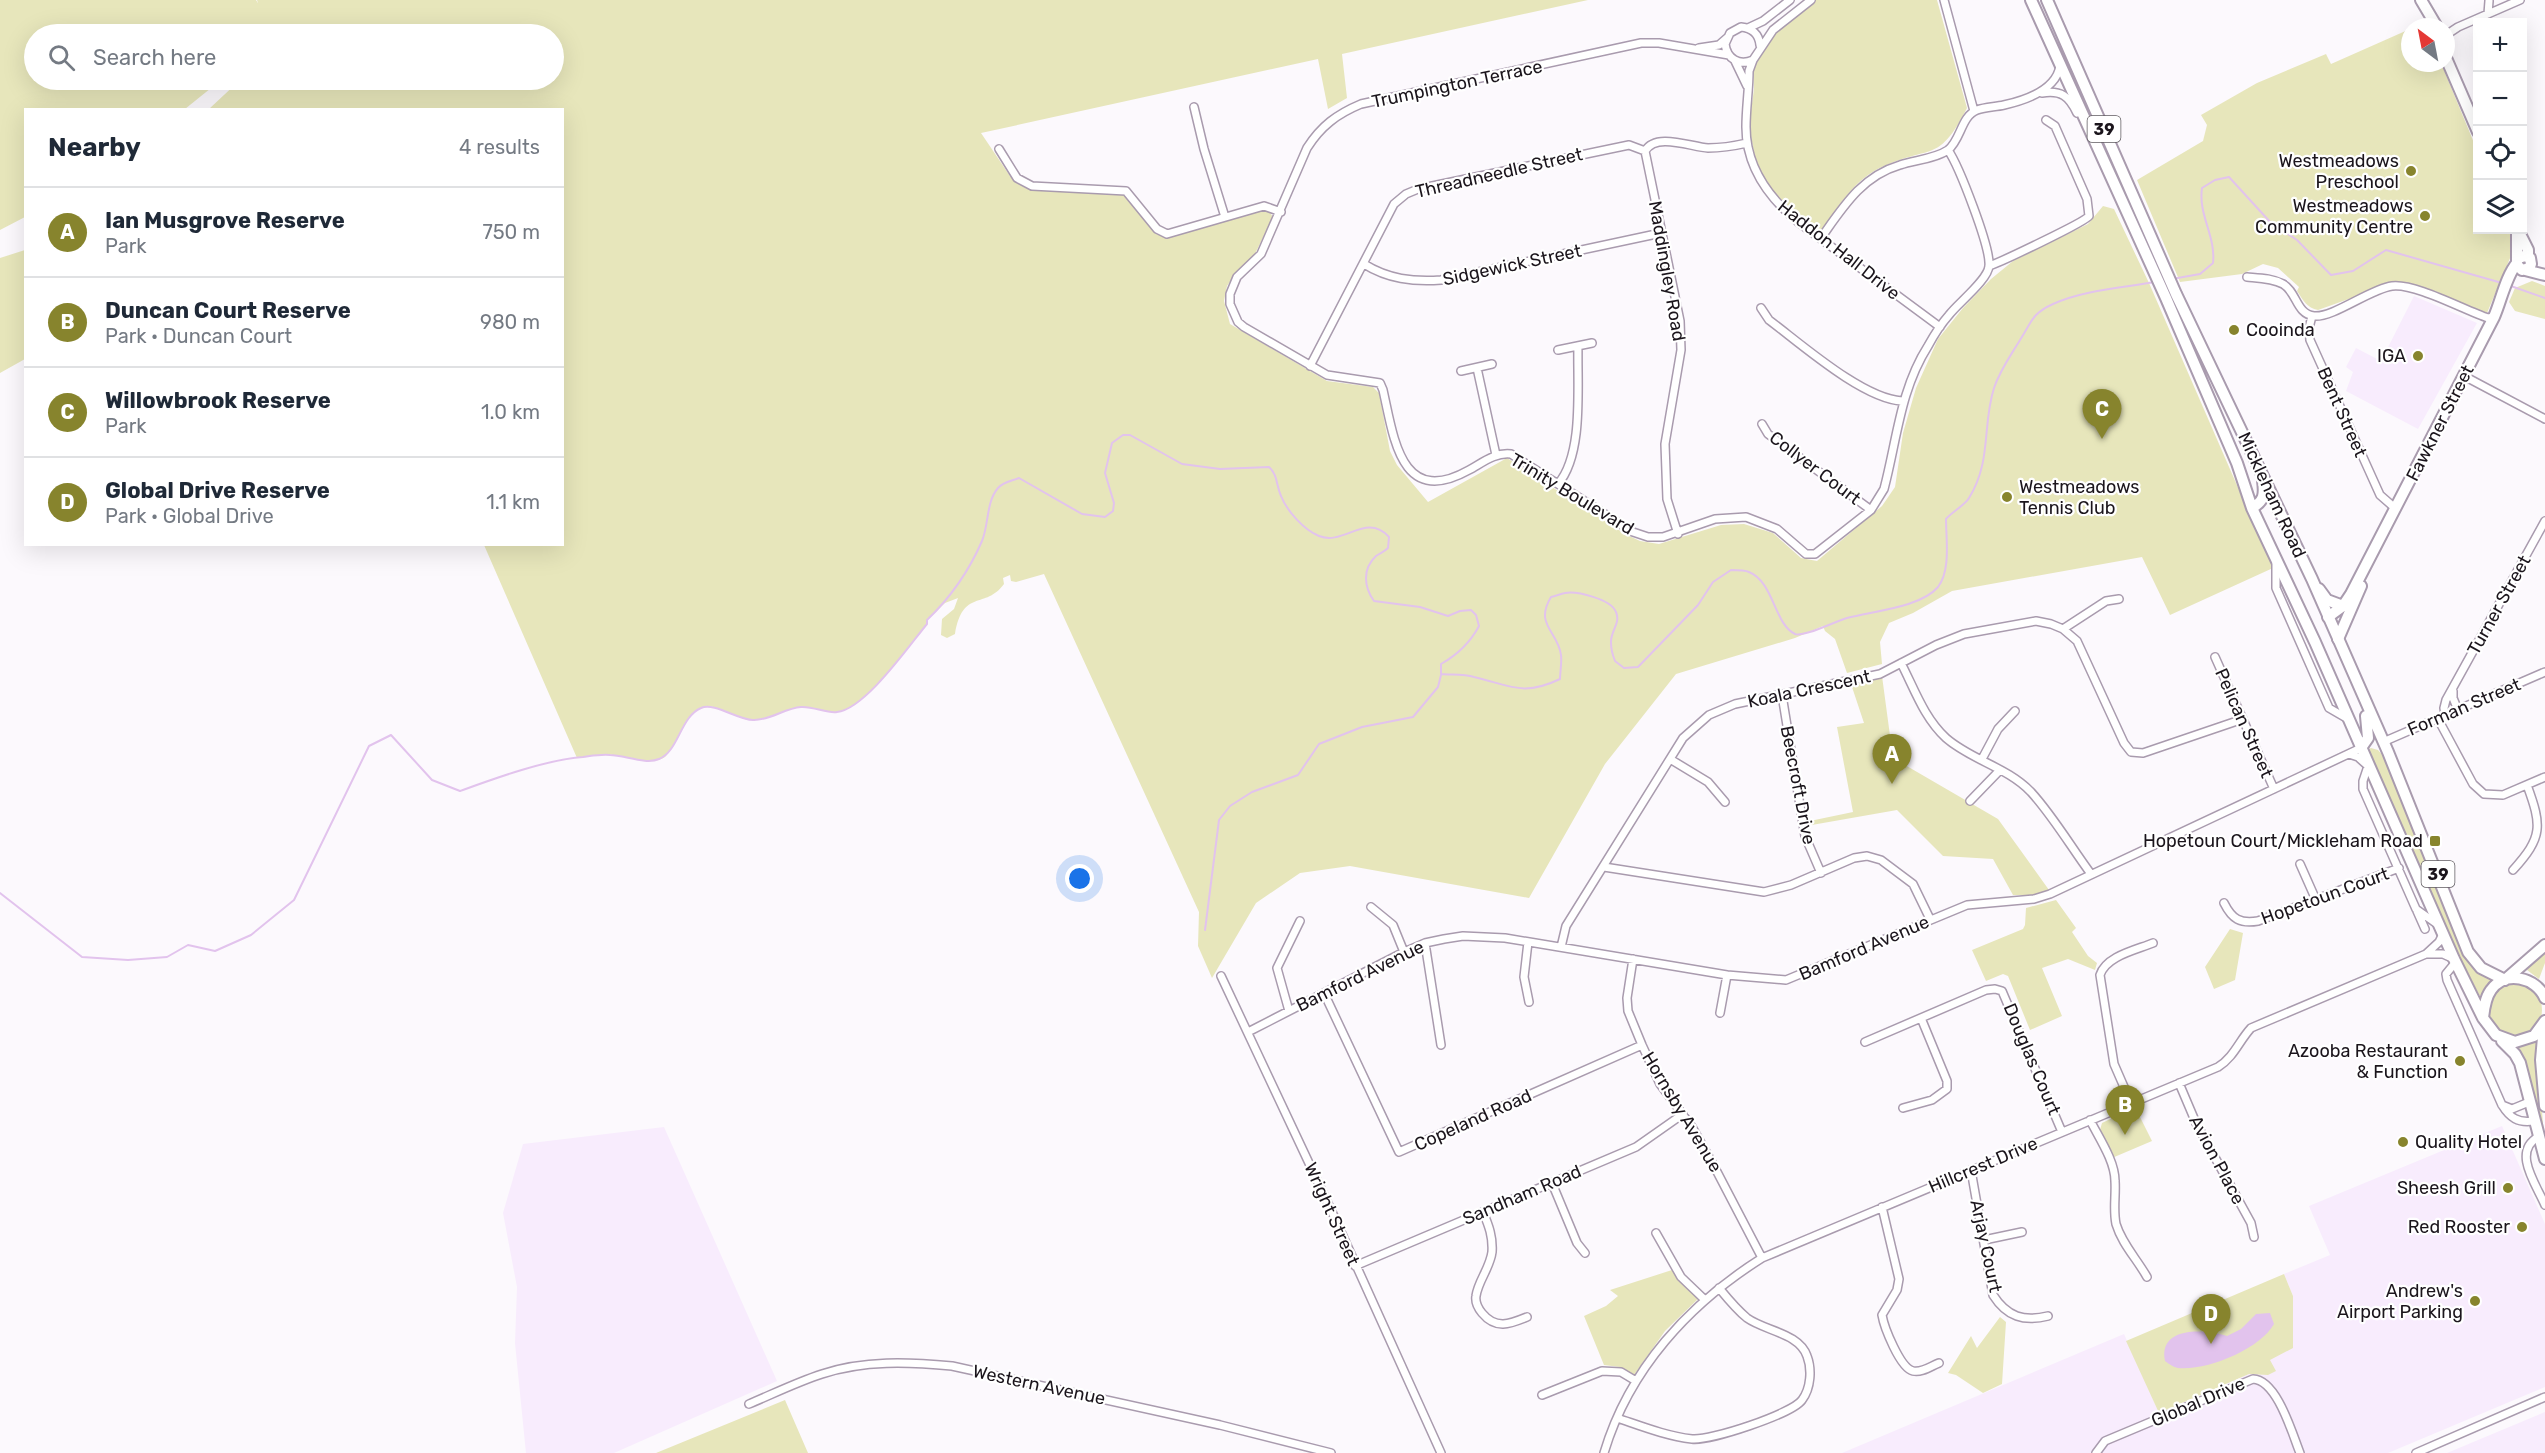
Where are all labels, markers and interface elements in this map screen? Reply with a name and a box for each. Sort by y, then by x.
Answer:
north arrow [2401,18,2455,72]
map controls [2473,18,2527,234]
button: + [2473,18,2527,72]
search box [24,24,564,90]
icon: search [45,41,78,74]
text: Search here [93,44,216,71]
street label: Trumpington Terrace [1370,55,1544,113]
button: − [2473,72,2527,126]
road number: 39 [2088,116,2120,142]
button: locate [2473,126,2527,180]
text: Nearby [48,132,141,163]
text: 4 results [459,135,540,159]
street label: Threadneedle Street [1413,143,1585,203]
place label: Westmeadows Preschool [2278,150,2399,193]
marker: Westmeadows Preschool [2404,164,2418,178]
button: layers [2473,180,2527,234]
street label: Haddon Hall Drive [1773,195,1905,305]
place label: Westmeadows Community Centre [2255,195,2413,238]
street label: Maddingley Road [1644,199,1690,343]
text: Ian Musgrove Reserve [105,207,345,234]
marker: Westmeadows Community Centre [2418,209,2432,223]
text: A [60,220,75,244]
text: 750 m [482,220,540,244]
text: Park [105,234,147,258]
street label: Sidgewick Street [1441,240,1583,290]
text: Duncan Court Reserve [105,297,351,324]
text: B [60,310,75,334]
text: 980 m [480,310,540,334]
place label: Cooinda [2246,319,2315,341]
marker: Cooinda [2227,323,2241,337]
text: Park · Duncan Court [105,324,292,348]
place label: IGA [2377,345,2406,367]
marker: IGA [2411,349,2425,363]
street label: Fawkner Street [2401,361,2479,485]
street label: Bent Street [2312,364,2372,460]
text: Willowbrook Reserve [105,387,331,414]
pin: C [2082,390,2122,439]
text: C [60,400,75,424]
text: 1.0 km [481,400,540,424]
text: Park [105,414,147,438]
street label: Collyer Court [1765,427,1865,509]
street label: Mickleham Road [2233,429,2311,561]
street label: Trinity Boulevard [1506,448,1638,540]
place label: Westmeadows Tennis Club [2019,476,2140,519]
text: Global Drive Reserve [105,477,330,504]
text: D [60,490,75,514]
text: 1.1 km [486,490,540,514]
marker: Westmeadows Tennis Club [2000,490,2014,504]
text: Park · Global Drive [105,504,274,528]
street label: Turner Street [2463,551,2535,659]
street label: Koala Crescent [1746,665,1872,713]
street label: Pelican Street [2210,665,2278,781]
street label: Forman Street [2404,673,2524,741]
street label: Beecroft Drive [1776,724,1820,846]
pin: A [1872,734,1912,784]
place label: Hopetoun Court/Mickleham Road [2143,830,2423,852]
marker: Hopetoun Court/Mickleham Road [2428,834,2442,848]
road number: 39 [2422,861,2454,887]
street label: Hopetoun Court [2258,863,2392,929]
your location [1065,864,1094,893]
street label: Bamford Avenue [1796,911,1932,985]
street label: Bamford Avenue [1293,936,1427,1016]
street label: Douglas Court [1999,1000,2065,1118]
place label: Azooba Restaurant & Function [2288,1040,2448,1083]
street label: Hornsby Avenue [1637,1048,1727,1176]
marker: Azooba Restaurant & Function [2453,1054,2467,1068]
street label: Copeland Road [1411,1084,1535,1156]
pin: B [2106,1086,2144,1135]
street label: Avion Place [2184,1112,2250,1208]
place label: Quality Hotel [2415,1131,2522,1153]
street label: Hillcrest Drive [1925,1132,2041,1198]
marker: Quality Hotel [2396,1135,2410,1149]
street label: Wright Street [1299,1159,1365,1269]
street label: Sandham Road [1459,1160,1585,1230]
place label: Sheesh Grill [2397,1177,2496,1199]
marker: Sheesh Grill [2501,1181,2515,1195]
street label: Arjay Court [1965,1198,2007,1294]
place label: Red Rooster [2408,1216,2510,1238]
marker: Red Rooster [2515,1220,2529,1234]
place label: Andrew's Airport Parking [2337,1280,2463,1323]
pin: D [2192,1294,2230,1344]
marker: Andrew's Airport Parking [2468,1294,2482,1308]
street label: Western Avenue [971,1360,1107,1410]
street label: Global Drive [2148,1372,2248,1432]

